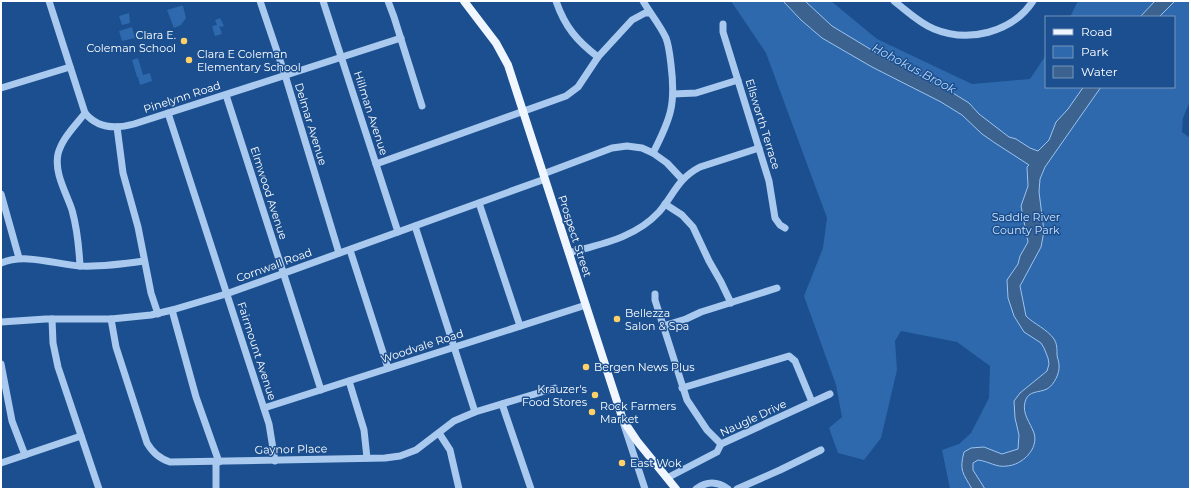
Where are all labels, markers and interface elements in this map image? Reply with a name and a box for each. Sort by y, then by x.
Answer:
legend [1045,16,1175,88]
text: Road [1081,24,1112,39]
place label: Clara E. Coleman School [86,28,176,55]
marker: Clara E. Coleman School [179,36,189,46]
water label: Hohokus Brook [869,40,959,97]
text: Park [1081,44,1109,59]
place label: Clara E Coleman Elementary School [197,47,301,74]
marker: Clara E Coleman Elementary School [184,55,194,65]
text: Water [1081,64,1118,79]
street label: Hillman Avenue [351,69,391,157]
street label: Ellsworth Terrace [743,77,784,171]
street label: Pinelynn Road [142,78,222,116]
street label: Delmar Avenue [292,81,330,167]
street label: Elmwood Avenue [247,145,291,242]
street label: Prospect Street [555,193,595,279]
park label: Saddle River County Park [992,210,1060,237]
street label: Cornwall Road [234,245,314,285]
street label: Fairmount Avenue [234,300,280,402]
place label: Bellezza Salon & Spa [625,306,689,333]
marker: Bellezza Salon & Spa [612,314,622,324]
street label: Woodvale Road [379,326,465,366]
place label: Bergen News Plus [594,360,695,374]
marker: Bergen News Plus [581,362,591,372]
place label: Krauzer's Food Stores [522,382,588,409]
marker: Krauzer's Food Stores [590,390,600,400]
street label: Naugle Drive [718,396,789,439]
place label: Rock Farmers Market [600,399,677,426]
marker: Rock Farmers Market [587,407,597,417]
street label: Gaynor Place [255,441,328,457]
place label: East Wok [630,456,682,470]
marker: East Wok [617,458,627,468]

